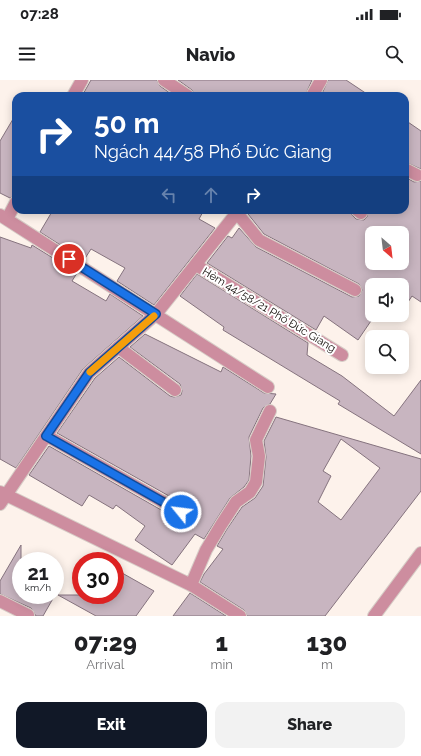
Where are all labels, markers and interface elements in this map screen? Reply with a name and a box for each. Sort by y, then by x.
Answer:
text: 07:28 [20,5,59,23]
icon: menu [16,43,38,65]
icon: search [383,43,405,65]
text: Navio [186,44,235,65]
text: 50 m [94,107,160,140]
icon: right [28,108,80,160]
text: Ngách 44/58 Phố Đức Giang [94,141,332,162]
icon: left [158,184,180,206]
icon: ahead [200,184,222,206]
icon: right [242,184,264,206]
north arrow [365,226,409,270]
map controls [365,226,409,374]
pin [52,242,86,276]
icon: arrive [58,248,80,270]
street label: Hẻm 44/58/21 Phố Đức Giang [200,265,338,355]
button: sound [365,278,409,322]
button: search [365,330,409,374]
position arrow [160,491,202,533]
speed limit sign: 30 [72,552,124,604]
text: 21 [27,561,49,585]
text: km/h [25,582,51,593]
text: 07:29 [74,628,137,657]
text: 1 [215,628,228,657]
text: 130 [307,628,347,657]
text: Arrival [86,657,124,672]
text: min [210,657,233,672]
text: m [321,657,333,672]
button: Exit [16,702,207,748]
button: Share [215,702,405,748]

